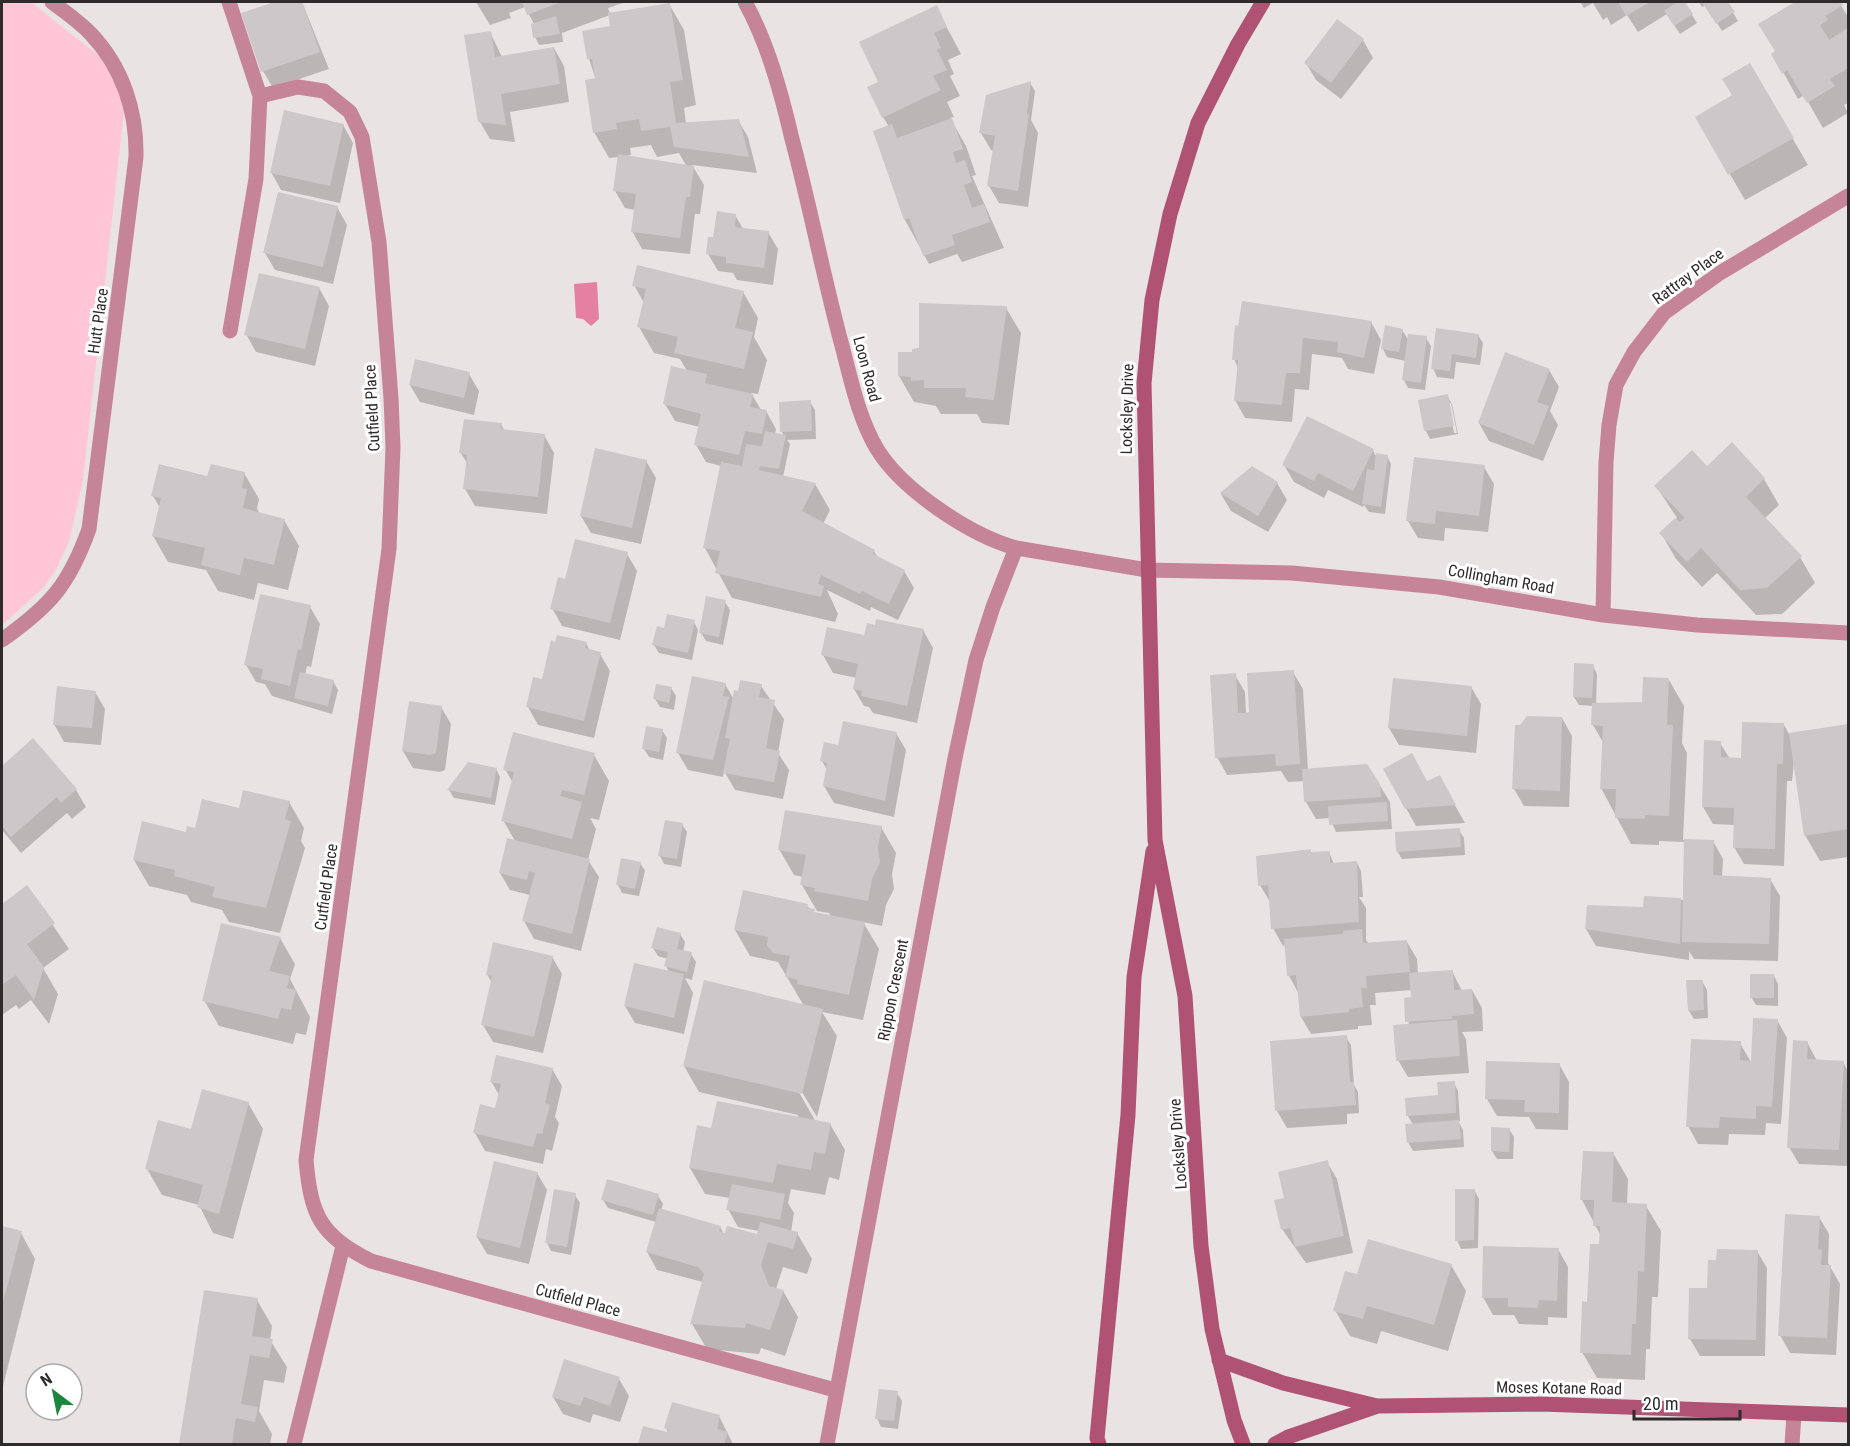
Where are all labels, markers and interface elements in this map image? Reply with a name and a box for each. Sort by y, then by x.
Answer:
street label: Rattray Place [1649,244,1727,308]
street label: Hutt Place [84,287,112,355]
street label: Loon Road [849,334,885,404]
street label: Locksley Drive [1117,363,1137,455]
street label: Cutfield Place [360,364,384,452]
street label: Collingham Road [1447,560,1555,598]
street label: Cutfield Place [311,842,341,932]
street label: Rippon Crescent [874,937,912,1043]
street label: Locksley Drive [1165,1098,1191,1190]
street label: Cutfield Place [533,1280,623,1320]
north arrow [24,1362,84,1422]
text: N [37,1369,56,1390]
street label: Moses Kotane Road [1496,1377,1622,1399]
scale bar [1634,1383,1740,1421]
text: 20 m [1643,1393,1678,1414]

